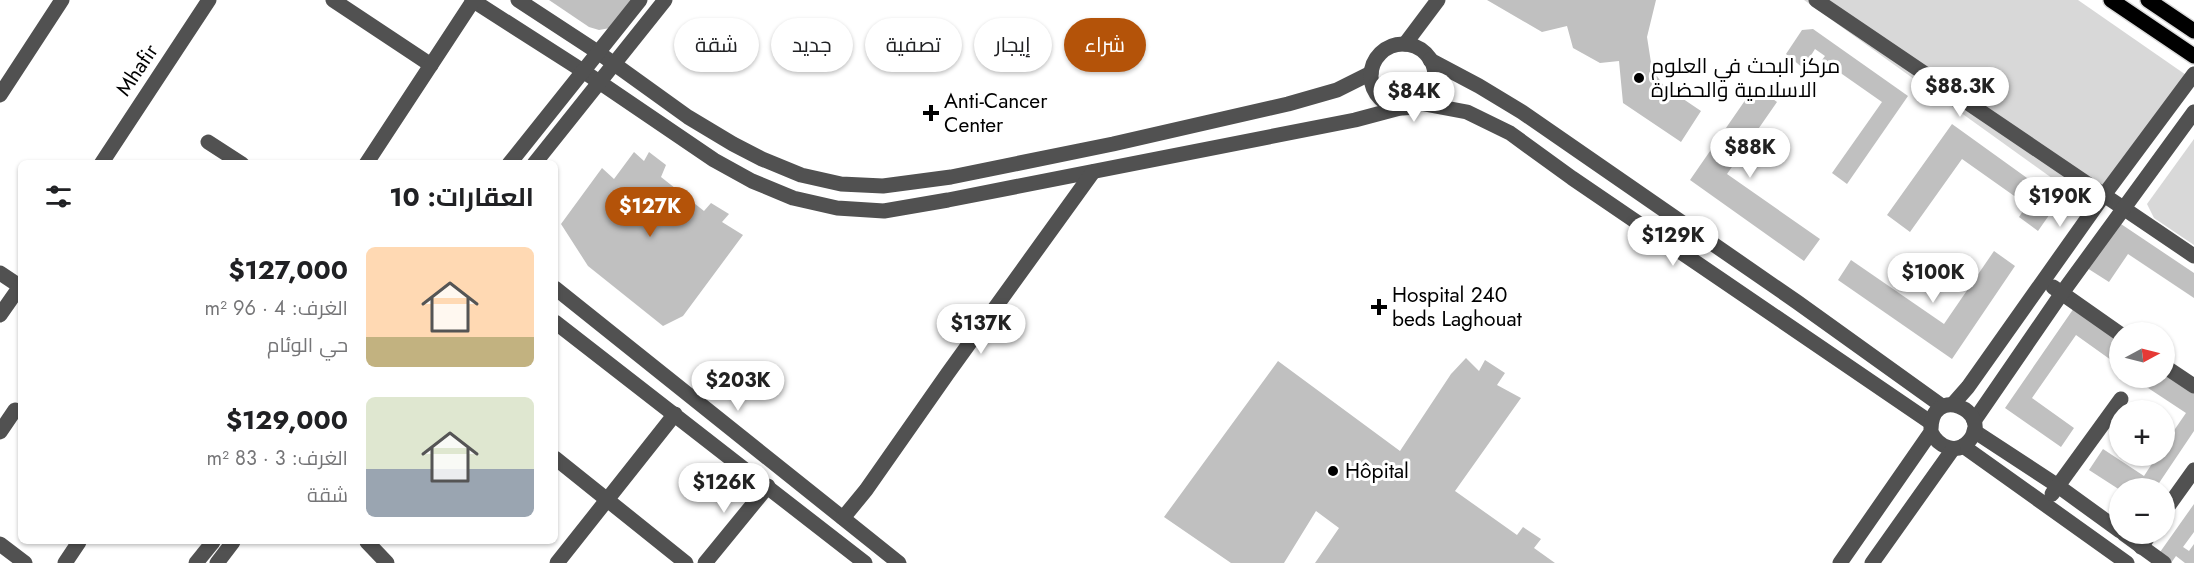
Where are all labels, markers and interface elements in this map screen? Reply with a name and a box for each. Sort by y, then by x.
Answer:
chip: شقة [674,18,759,72]
chip: جديد [771,18,853,72]
chip: تصفية [865,18,962,72]
chip: إيجار [974,18,1052,72]
chip: شراء [1064,18,1146,72]
street label: Mhafir [109,37,166,102]
place label: مركز البحث في العلوم الاسلامية والحضارة [1651,51,1840,105]
pin: $88.3K [1911,67,2009,118]
marker: مركز البحث في العلوم الاسلامية والحضارة [1632,71,1646,85]
pin: $84K [1378,72,1450,123]
text: $88.3K [1925,72,1995,101]
text: $84K [1388,77,1440,106]
place label: Anti-Cancer Center [944,86,1048,140]
marker: Anti-Cancer Center [922,104,940,122]
pin: $88K [1714,128,1786,179]
text: $88K [1724,133,1776,162]
pin: $190K [2018,177,2102,228]
text: العقارات: 10 [389,178,534,216]
icon: filters [42,180,75,213]
text: $190K [2028,182,2092,211]
pin: $127K [608,187,692,238]
text: $127K [619,192,681,221]
pin: $129K [1631,216,1715,267]
text: $129K [1641,221,1705,250]
text: $127,000 [228,251,348,289]
pin: $100K [1891,253,1975,304]
text: $100K [1901,258,1965,287]
icon: home [414,271,486,343]
place label: Hospital 240 beds Laghouat [1392,280,1522,334]
text: الغرف: 4 · 96 m² [204,294,348,323]
marker: Hospital 240 beds Laghouat [1370,298,1388,316]
pin: $137K [939,304,1023,355]
text: $137K [951,309,1011,338]
north arrow [2109,322,2175,388]
map controls [2109,322,2175,544]
text: حي الوئام [267,331,348,360]
pin: $203K [696,361,780,412]
text: $203K [705,366,771,395]
button: + [2109,400,2175,466]
text: $129,000 [226,401,348,439]
icon: home [414,421,486,493]
text: الغرف: 3 · 83 m² [206,444,348,473]
place label: Hôpital [1345,456,1409,486]
pin: $126K [682,463,766,514]
marker: Hôpital [1326,464,1340,478]
text: $126K [692,468,756,497]
button: − [2109,478,2175,544]
text: شقة [307,481,348,510]

